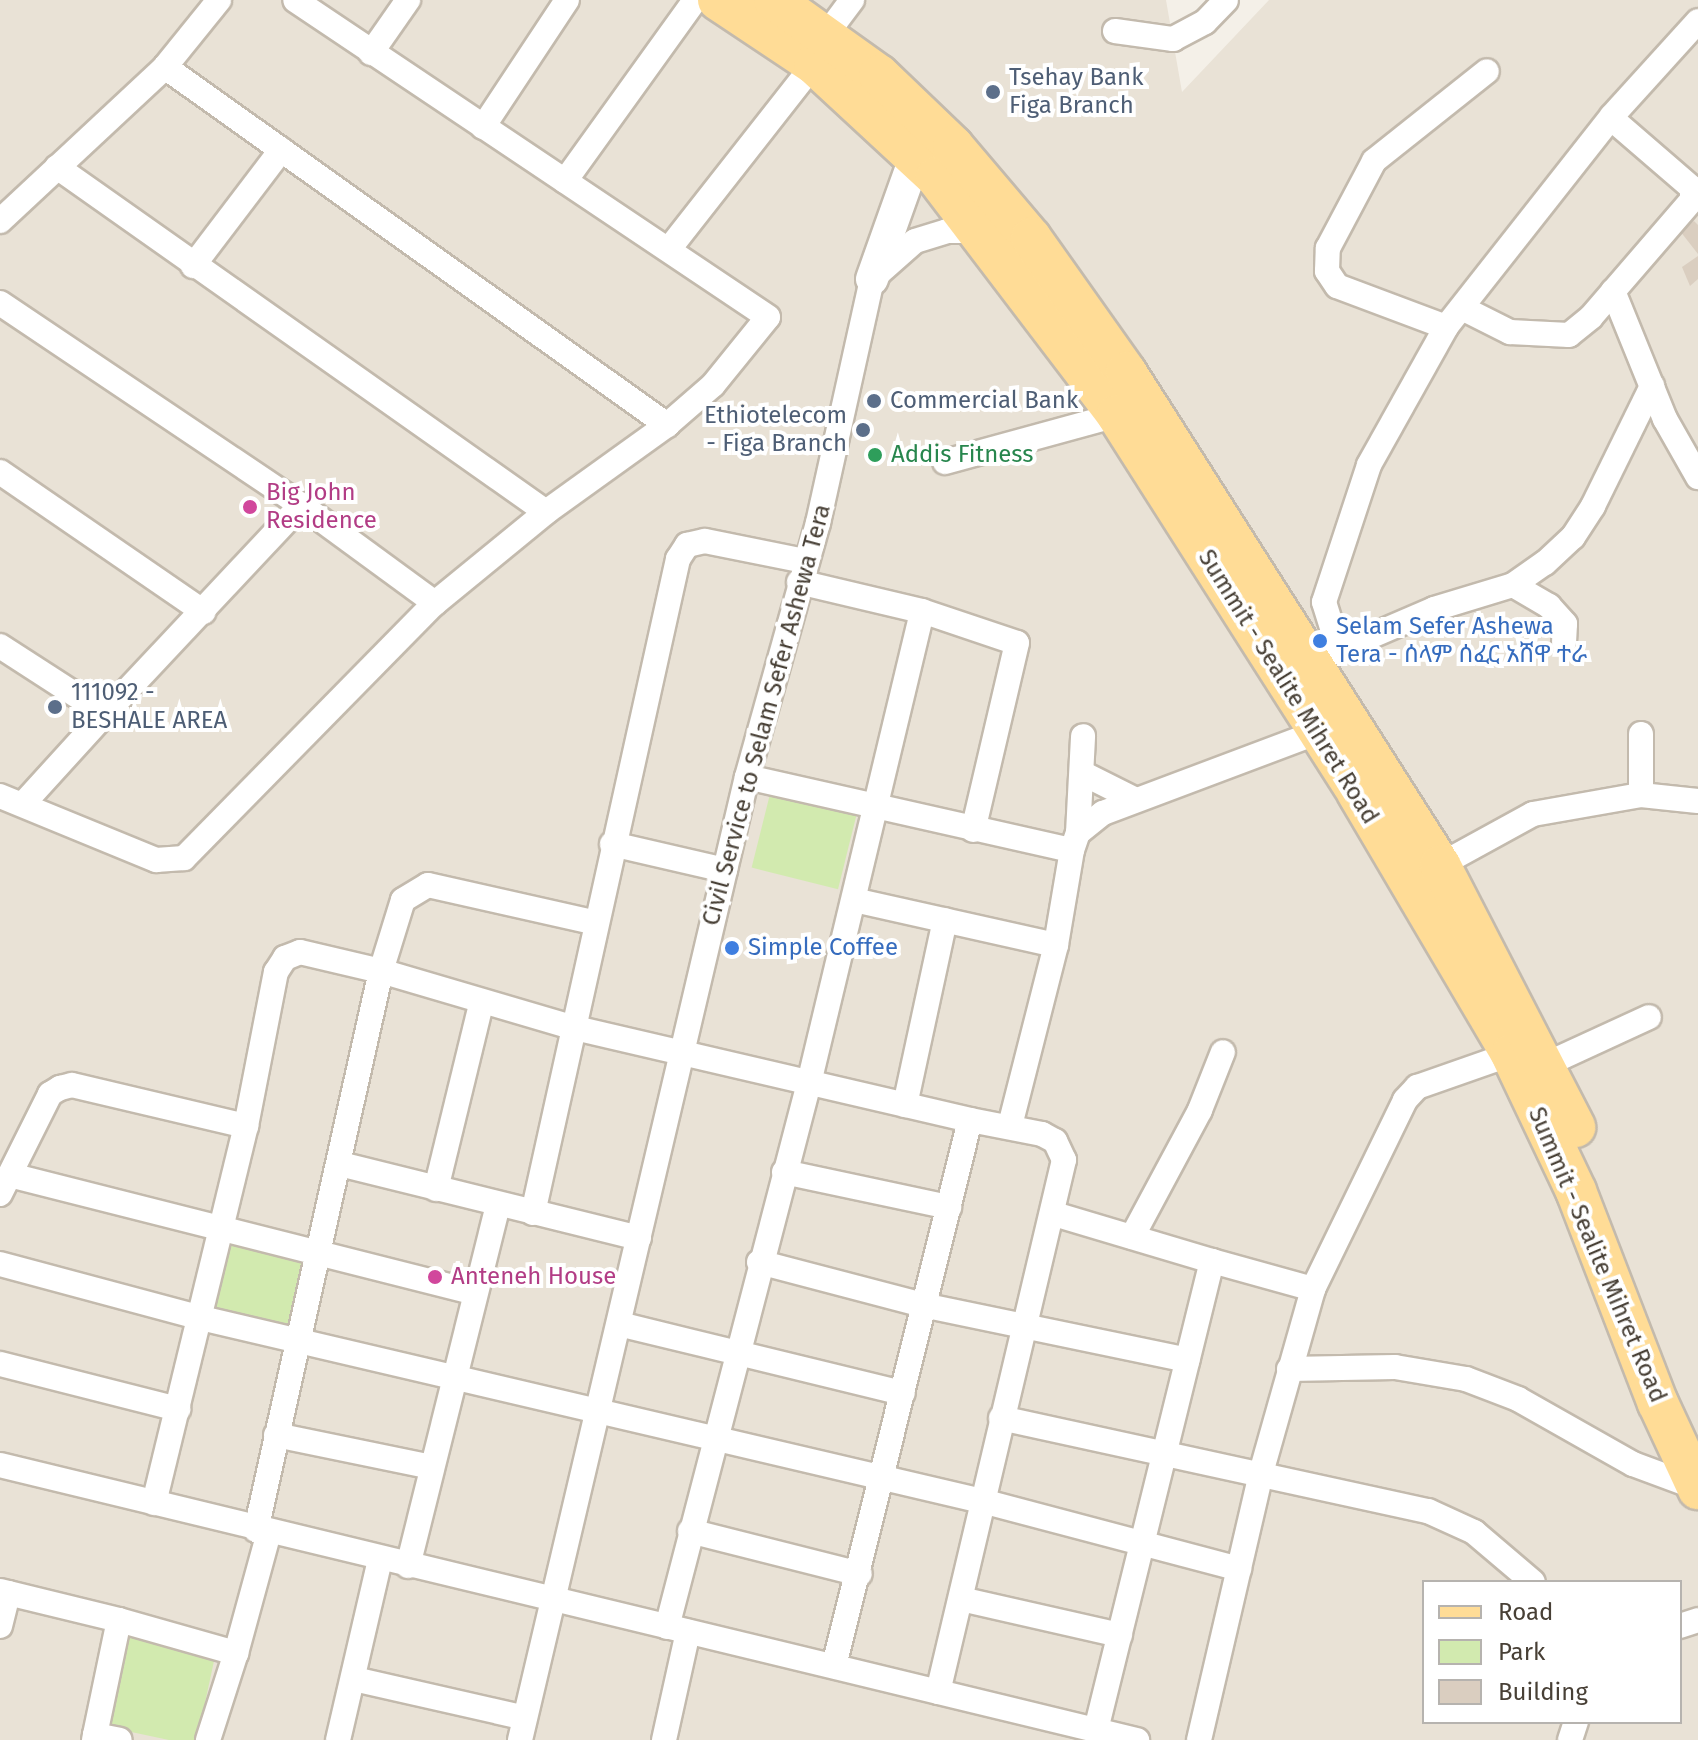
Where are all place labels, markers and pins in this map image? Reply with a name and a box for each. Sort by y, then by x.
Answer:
place label: Tsehay Bank Figa Branch [1009,64,1143,120]
marker: Tsehay Bank Figa Branch [984,83,1002,101]
place label: Commercial Bank [890,387,1078,415]
marker: Commercial Bank [865,392,883,410]
place label: Ethiotelecom - Figa Branch [704,402,847,458]
marker: Ethiotelecom - Figa Branch [854,421,872,439]
place label: Addis Fitness [891,441,1033,469]
marker: Addis Fitness [866,446,884,464]
place label: Big John Residence [266,479,377,535]
marker: Big John Residence [241,498,259,516]
place label: Selam Sefer Ashewa Tera - ሰላም ሰፈር አሸዋ ተራ [1336,613,1587,669]
marker: Selam Sefer Ashewa Tera - ሰላም ሰፈር አሸዋ ተራ [1311,632,1329,650]
place label: 111092 - BESHALE AREA [71,679,227,735]
marker: 111092 - BESHALE AREA [46,698,64,716]
place label: Simple Coffee [748,934,898,962]
marker: Simple Coffee [723,939,741,957]
place label: Anteneh House [451,1263,616,1291]
marker: Anteneh House [426,1268,444,1286]

